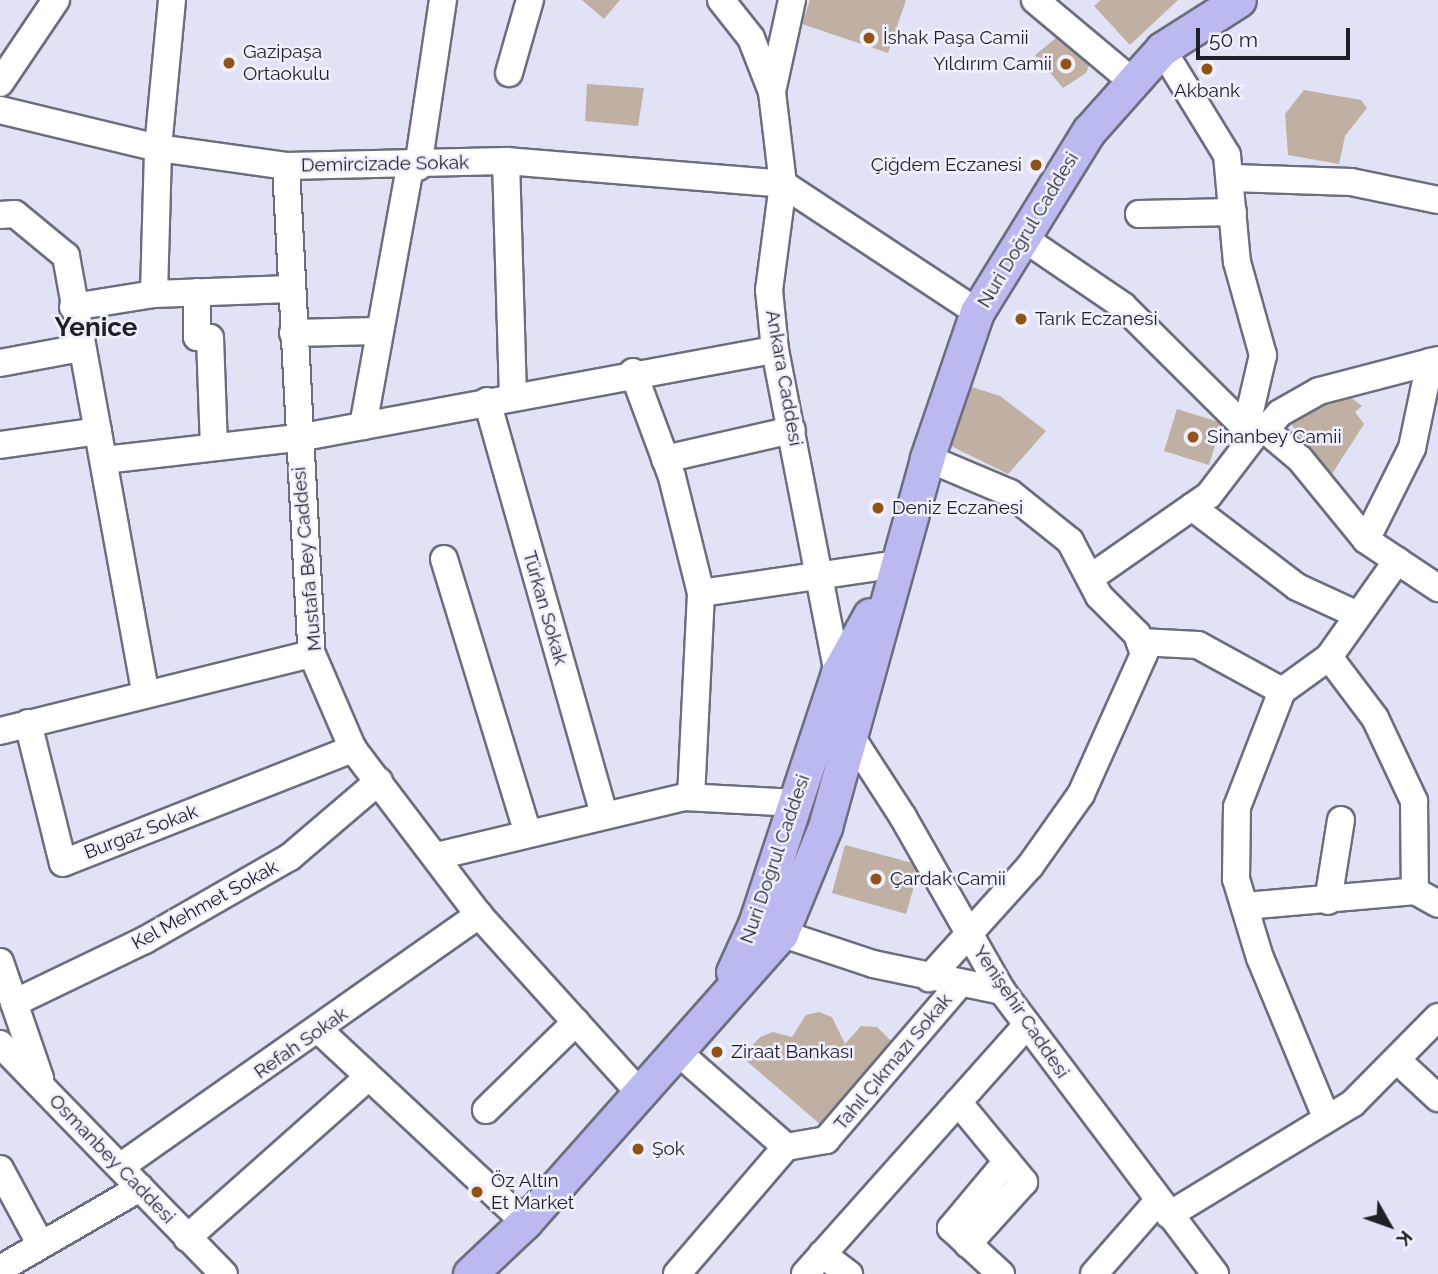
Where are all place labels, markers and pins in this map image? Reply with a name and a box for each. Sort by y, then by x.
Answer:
place label: İshak Paşa Camii [883,27,1029,49]
marker: İshak Paşa Camii [861,30,877,46]
place label: Gazipaşa Ortaokulu [243,41,330,85]
place label: Yıldırım Camii [933,53,1052,75]
marker: Gazipaşa Ortaokulu [221,55,237,71]
marker: Yıldırım Camii [1058,56,1074,72]
marker: Akbank [1199,61,1215,77]
place label: Akbank [1174,80,1240,102]
place label: Çiğdem Eczanesi [871,154,1022,176]
marker: Çiğdem Eczanesi [1028,157,1044,173]
place label: Tarık Eczanesi [1035,308,1158,330]
marker: Tarık Eczanesi [1013,311,1029,327]
place label: Sinanbey Camii [1207,426,1342,448]
marker: Sinanbey Camii [1185,429,1201,445]
place label: Deniz Eczanesi [892,497,1023,519]
marker: Deniz Eczanesi [870,500,886,516]
place label: Çardak Camii [890,868,1006,890]
marker: Çardak Camii [868,871,884,887]
place label: Ziraat Bankası [731,1041,853,1063]
marker: Ziraat Bankası [709,1044,725,1060]
place label: Şok [652,1138,685,1160]
marker: Şok [630,1141,646,1157]
place label: Öz Altın Et Market [491,1170,574,1214]
marker: Öz Altın Et Market [469,1184,485,1200]

